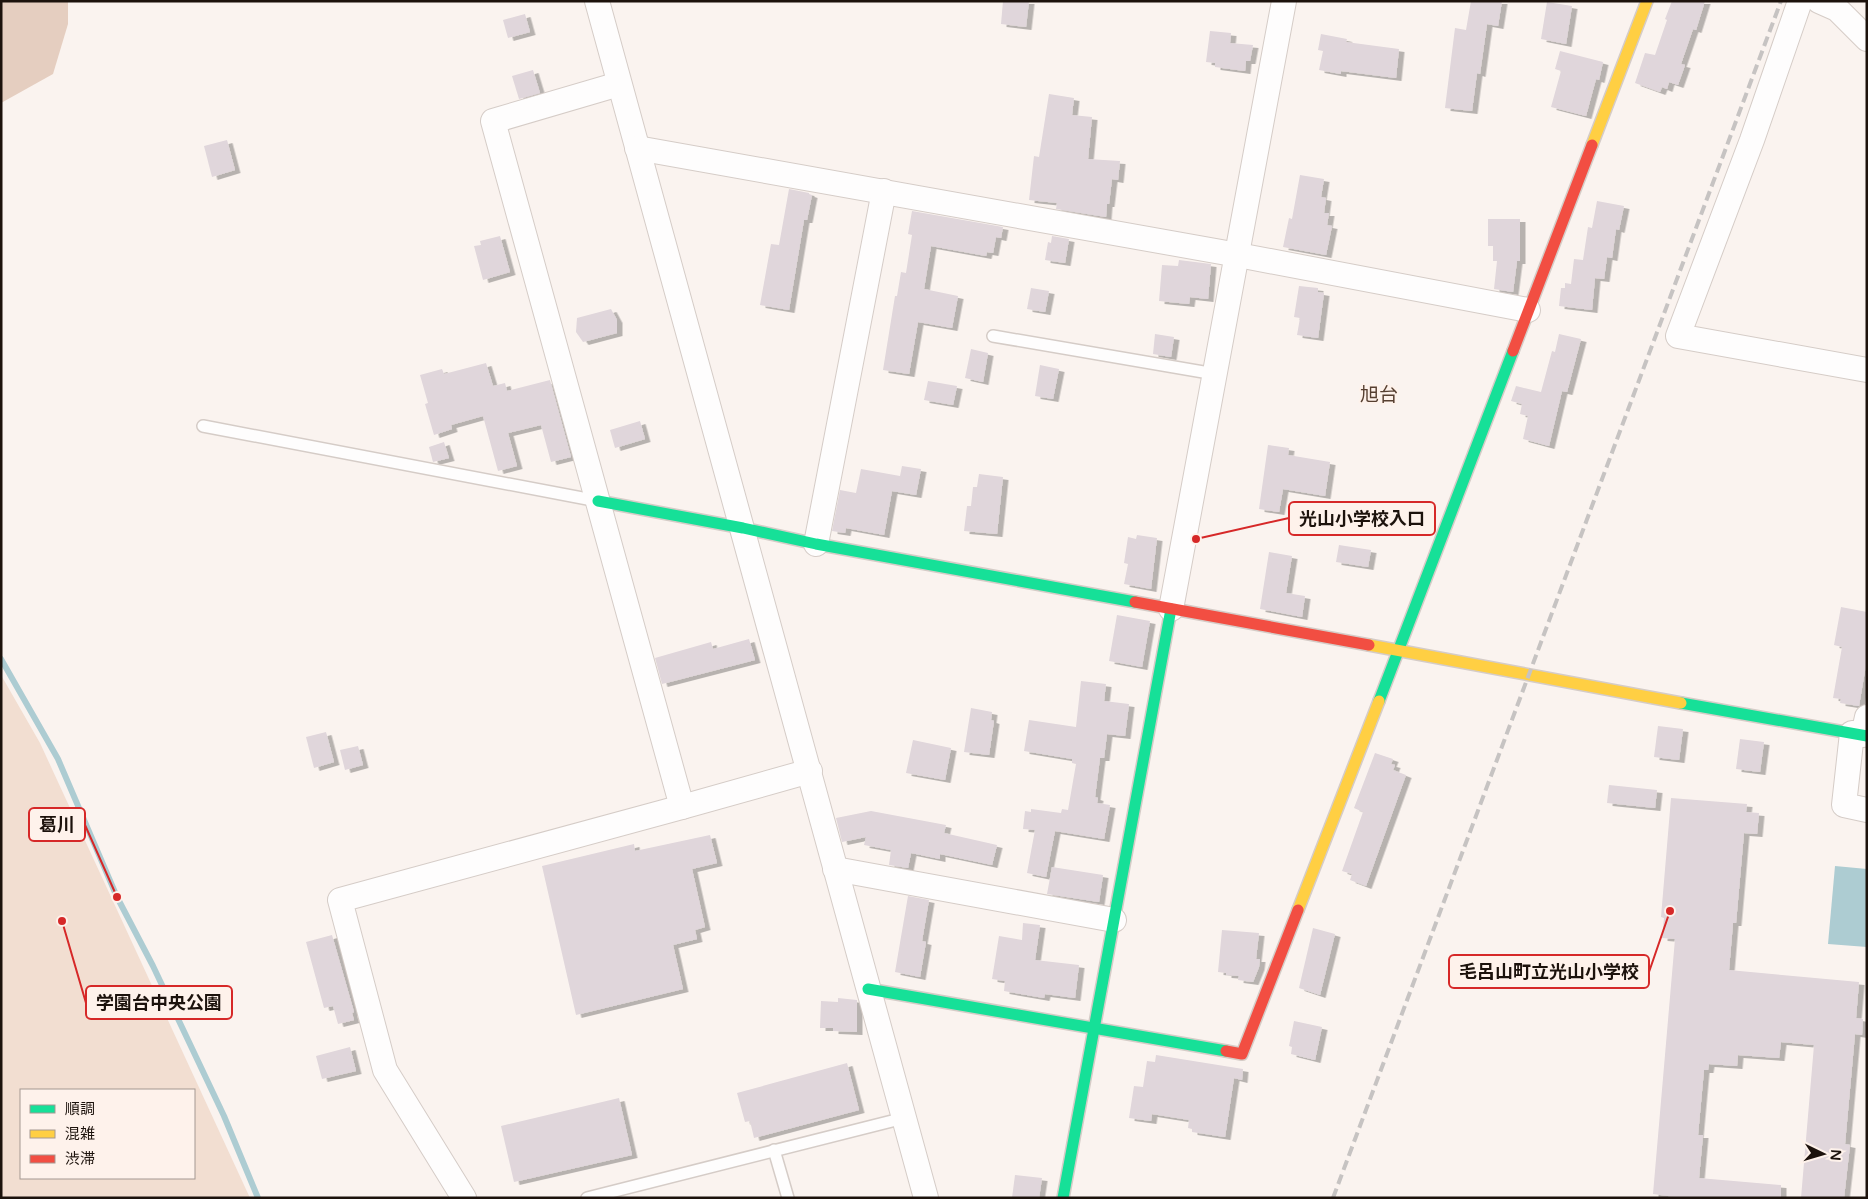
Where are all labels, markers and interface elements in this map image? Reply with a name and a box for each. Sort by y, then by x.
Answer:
district label: 旭台 [1360,384,1398,406]
callout: 光山小学校入口 [1289,502,1435,535]
text: 光山小学校入口 [1299,508,1425,530]
callout: 葛川 [29,808,85,841]
text: 葛川 [39,814,75,836]
callout: 毛呂山町立光山小学校 [1449,955,1649,988]
text: 毛呂山町立光山小学校 [1459,961,1639,983]
callout: 学園台中央公園 [86,986,232,1019]
text: 学園台中央公園 [96,992,222,1014]
legend [20,1089,195,1179]
text: 順調 [65,1100,95,1118]
text: 混雑 [65,1125,95,1143]
north arrow [1798,1129,1848,1179]
text: N [1826,1149,1844,1161]
text: 渋滞 [65,1150,95,1168]

